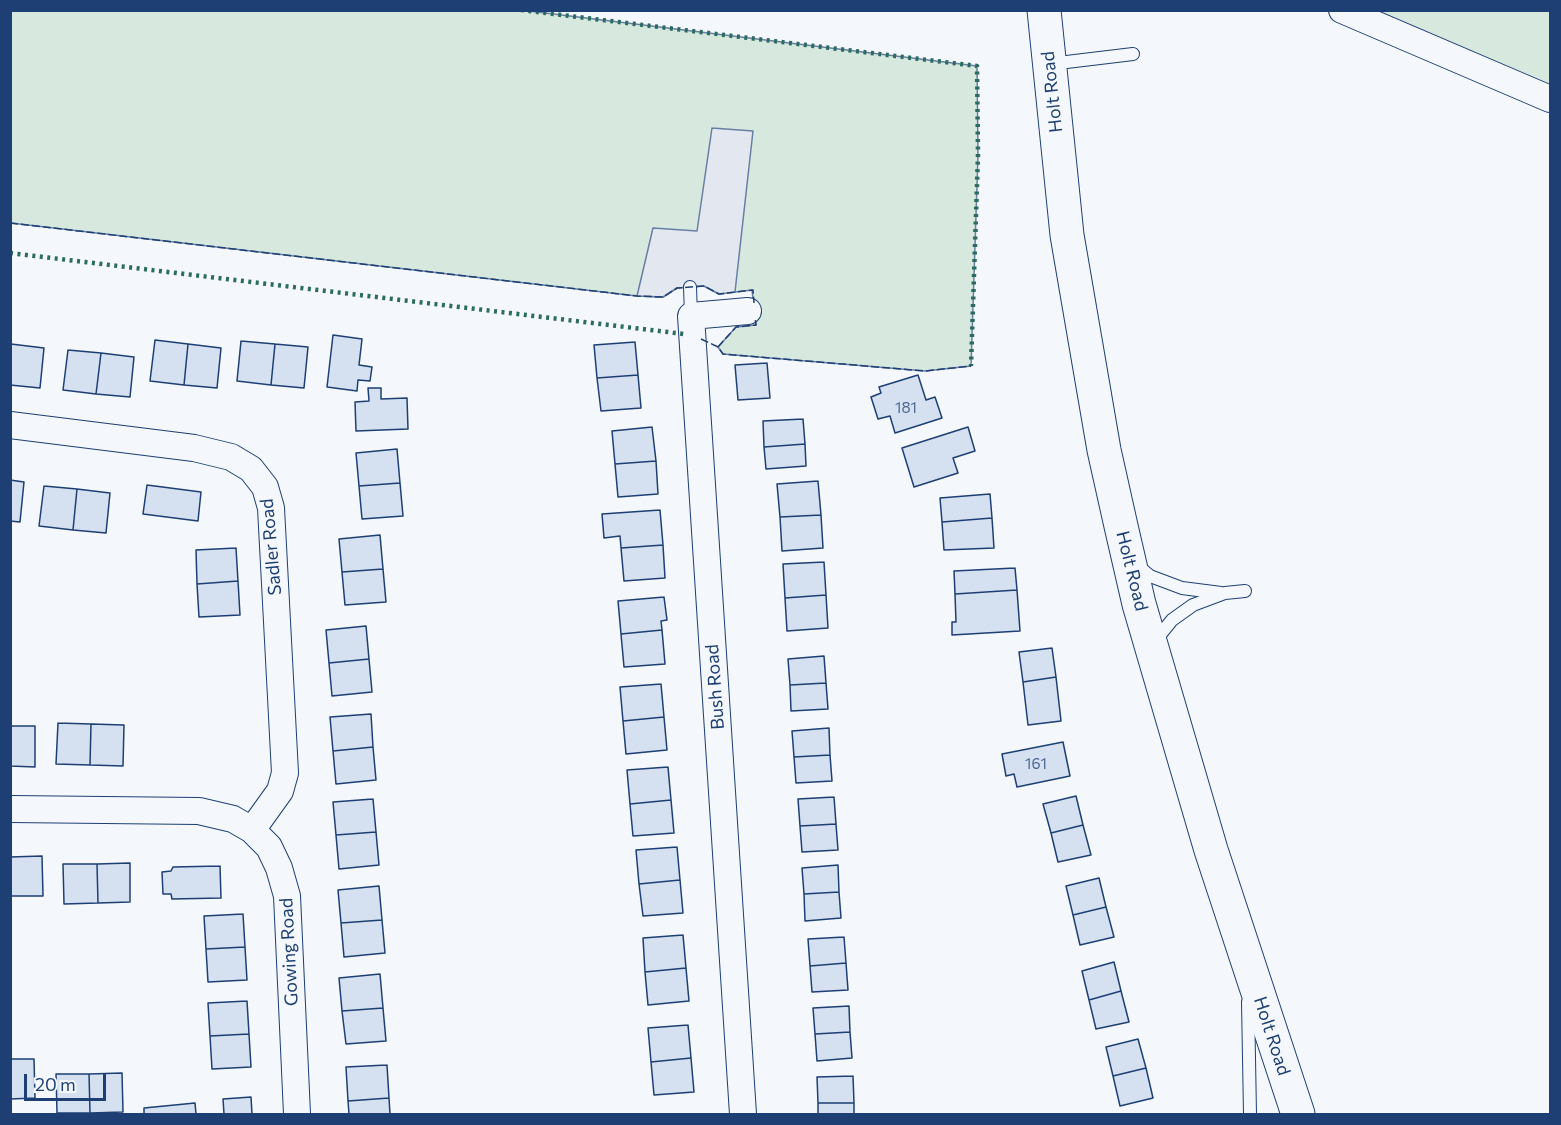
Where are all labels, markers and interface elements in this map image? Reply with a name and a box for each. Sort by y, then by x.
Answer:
street label: Holt Road [1037,50,1067,134]
house number: 181 [895,399,917,417]
street label: Sadler Road [256,498,286,596]
street label: Holt Road [1112,529,1152,613]
street label: Bush Road [701,644,729,730]
house number: 161 [1025,755,1047,773]
street label: Gowing Road [275,897,303,1007]
street label: Holt Road [1249,994,1295,1078]
scale bar [27,1062,110,1100]
text: 20 m [35,1073,76,1095]

